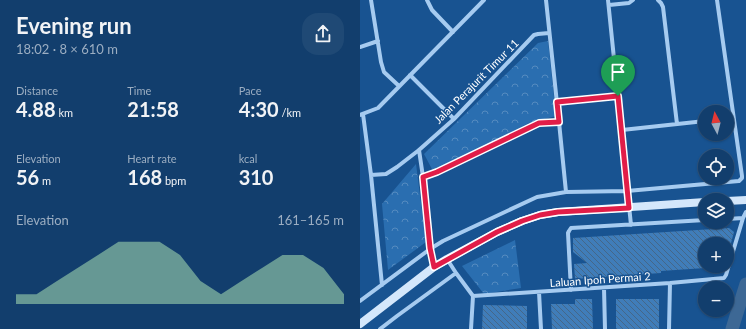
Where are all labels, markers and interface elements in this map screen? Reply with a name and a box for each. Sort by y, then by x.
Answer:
text: Evening run [16,12,132,39]
button: share [302,13,344,55]
street label: Jalan Perajurit Timur 11 [431,36,521,126]
text: 18:02 · 8 × 610 m [16,41,118,57]
pin [601,55,635,96]
icon: arrive [607,61,629,83]
text: Distance [16,84,58,97]
text: Time [127,84,151,97]
text: Pace [239,84,262,97]
text: 4.88 [16,97,56,121]
text: 21:58 [127,97,179,121]
text: 4:30 [239,97,279,121]
north arrow [698,105,734,141]
map controls [698,105,734,317]
text: km [56,106,73,119]
text: /km [279,106,301,119]
button: locate [698,149,734,185]
text: Elevation [16,152,61,165]
text: Heart rate [127,152,177,165]
text: kcal [239,152,257,165]
text: 56 [16,165,39,189]
text: 168 [127,165,162,189]
text: 310 [239,165,273,189]
text: m [39,174,51,187]
text: bpm [162,174,186,187]
button: layers [698,193,734,229]
text: Elevation [16,212,69,228]
text: 161–165 m [277,212,344,228]
button: + [698,237,734,273]
street label: Laluan Ipoh Permai 2 [549,269,651,289]
button: − [698,281,734,317]

